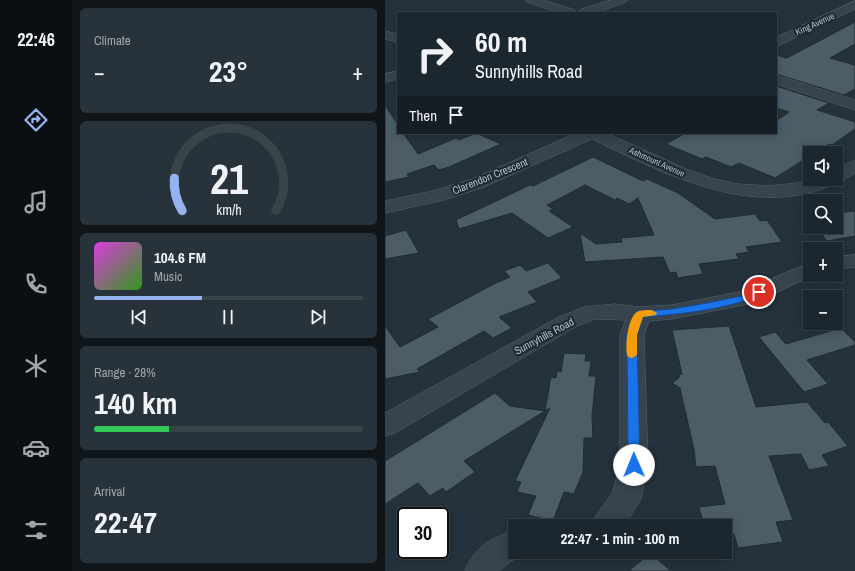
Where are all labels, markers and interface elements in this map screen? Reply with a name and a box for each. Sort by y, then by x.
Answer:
street label: King Avenue [794,10,836,38]
text: 60 m [475,23,527,61]
text: 22:46 [17,27,55,52]
icon: right [409,28,461,80]
text: Climate [94,32,131,49]
text: 23° [209,51,248,91]
text: − [94,57,105,87]
text: + [352,57,363,87]
text: Sunnyhills Road [475,59,582,84]
icon: arrive [445,104,467,126]
text: Then [409,105,437,126]
icon: directions [22,106,50,134]
street label: Ashmount Avenue [626,144,687,180]
map controls [803,146,843,330]
button: sound [803,146,843,186]
text: 21 [210,151,247,207]
street label: Clarendon Crescent [450,154,530,198]
icon: music [22,188,50,216]
button: search [803,194,843,234]
text: km/h [216,199,241,218]
button: + [803,242,843,282]
text: 104.6 FM [154,247,206,268]
text: Music [154,268,182,285]
icon: phone [22,270,50,298]
pin [742,275,776,309]
icon: arrive [748,281,770,303]
button: − [803,290,843,330]
icon: previous [128,306,150,328]
icon: pause [217,306,239,328]
icon: next [307,306,329,328]
street label: Sunnyhills Road [512,314,576,358]
icon: climate [22,352,50,380]
text: Range · 28% [94,364,156,381]
text: 140 km [94,383,177,423]
icon: car [22,434,50,462]
position arrow [613,444,655,486]
text: Arrival [94,483,125,500]
text: 22:47 [94,502,157,542]
speed limit sign: 30 [397,507,449,559]
icon: filters [22,516,50,544]
text: 22:47 · 1 min · 100 m [561,528,679,549]

